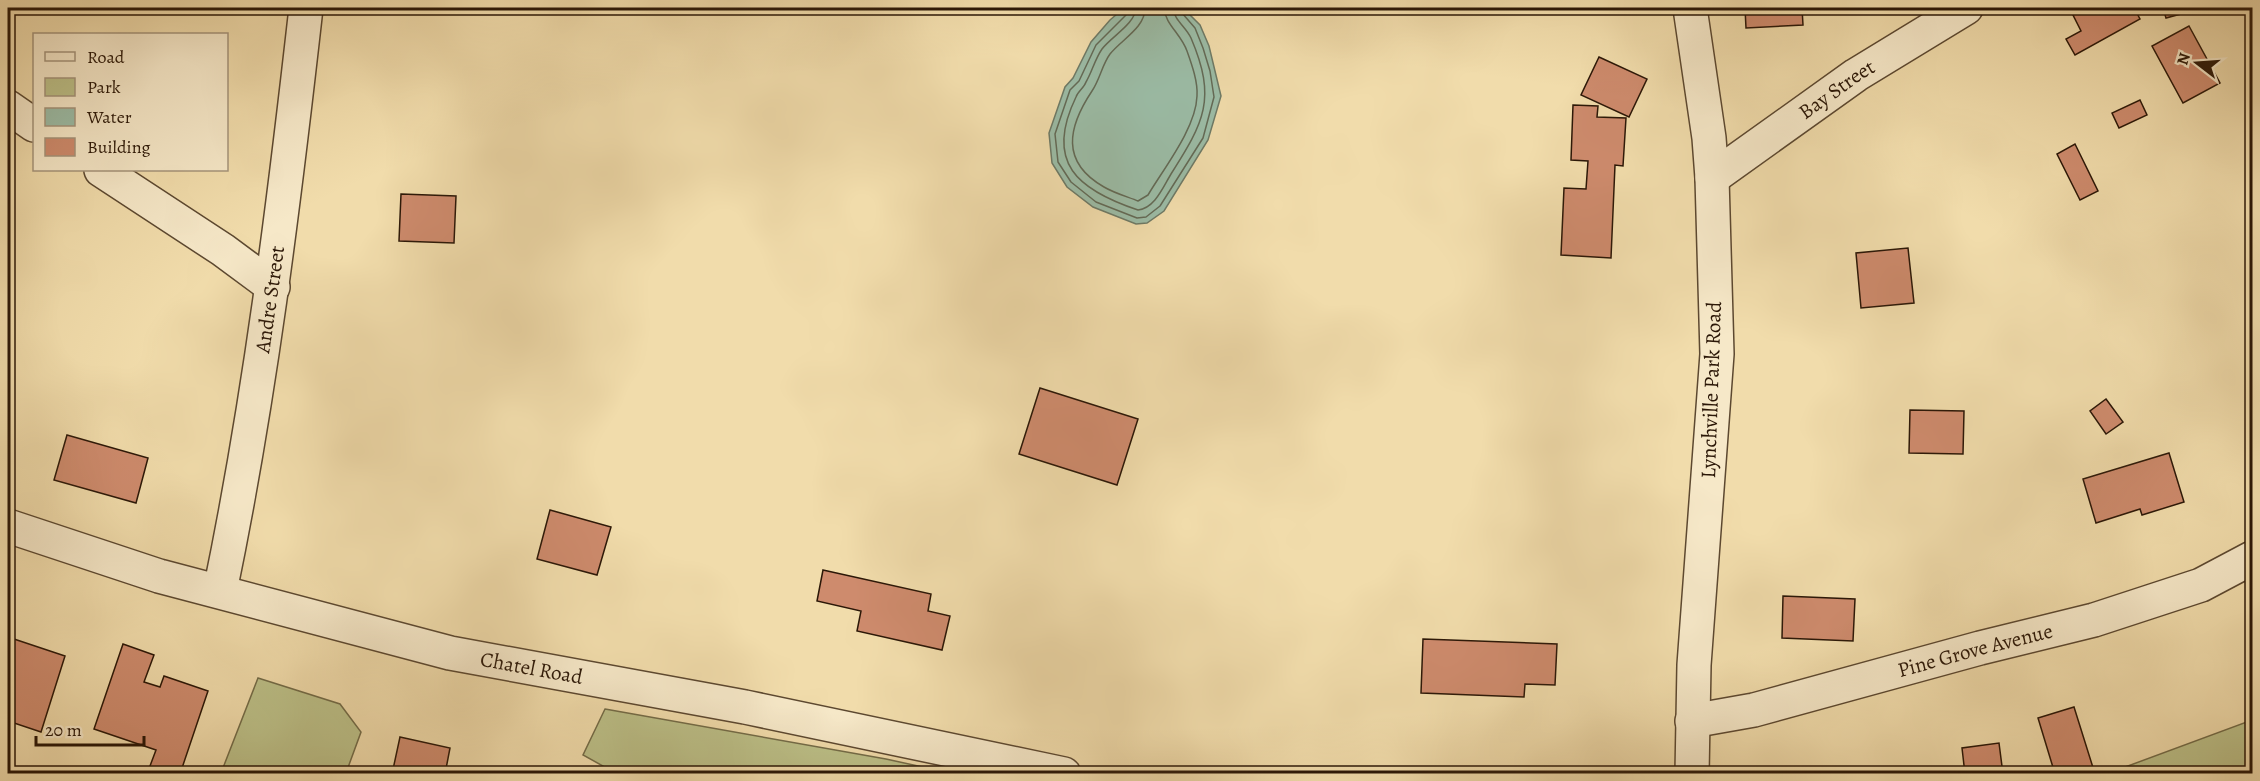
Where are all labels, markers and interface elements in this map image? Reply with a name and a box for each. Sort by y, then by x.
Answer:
legend [33,33,228,171]
north arrow [2167,33,2227,93]
text: Road [87,45,125,69]
text: N [2171,50,2196,68]
street label: Bay Street [1793,53,1880,126]
text: Park [87,75,121,99]
text: Water [86,105,132,129]
text: Building [87,135,151,159]
street label: Andre Street [248,244,291,356]
street label: Lynchville Park Road [1694,300,1728,479]
street label: Pine Grove Avenue [1894,617,2055,684]
street label: Chatel Road [478,645,586,691]
scale bar [36,709,144,747]
text: 20 m [45,718,82,742]

